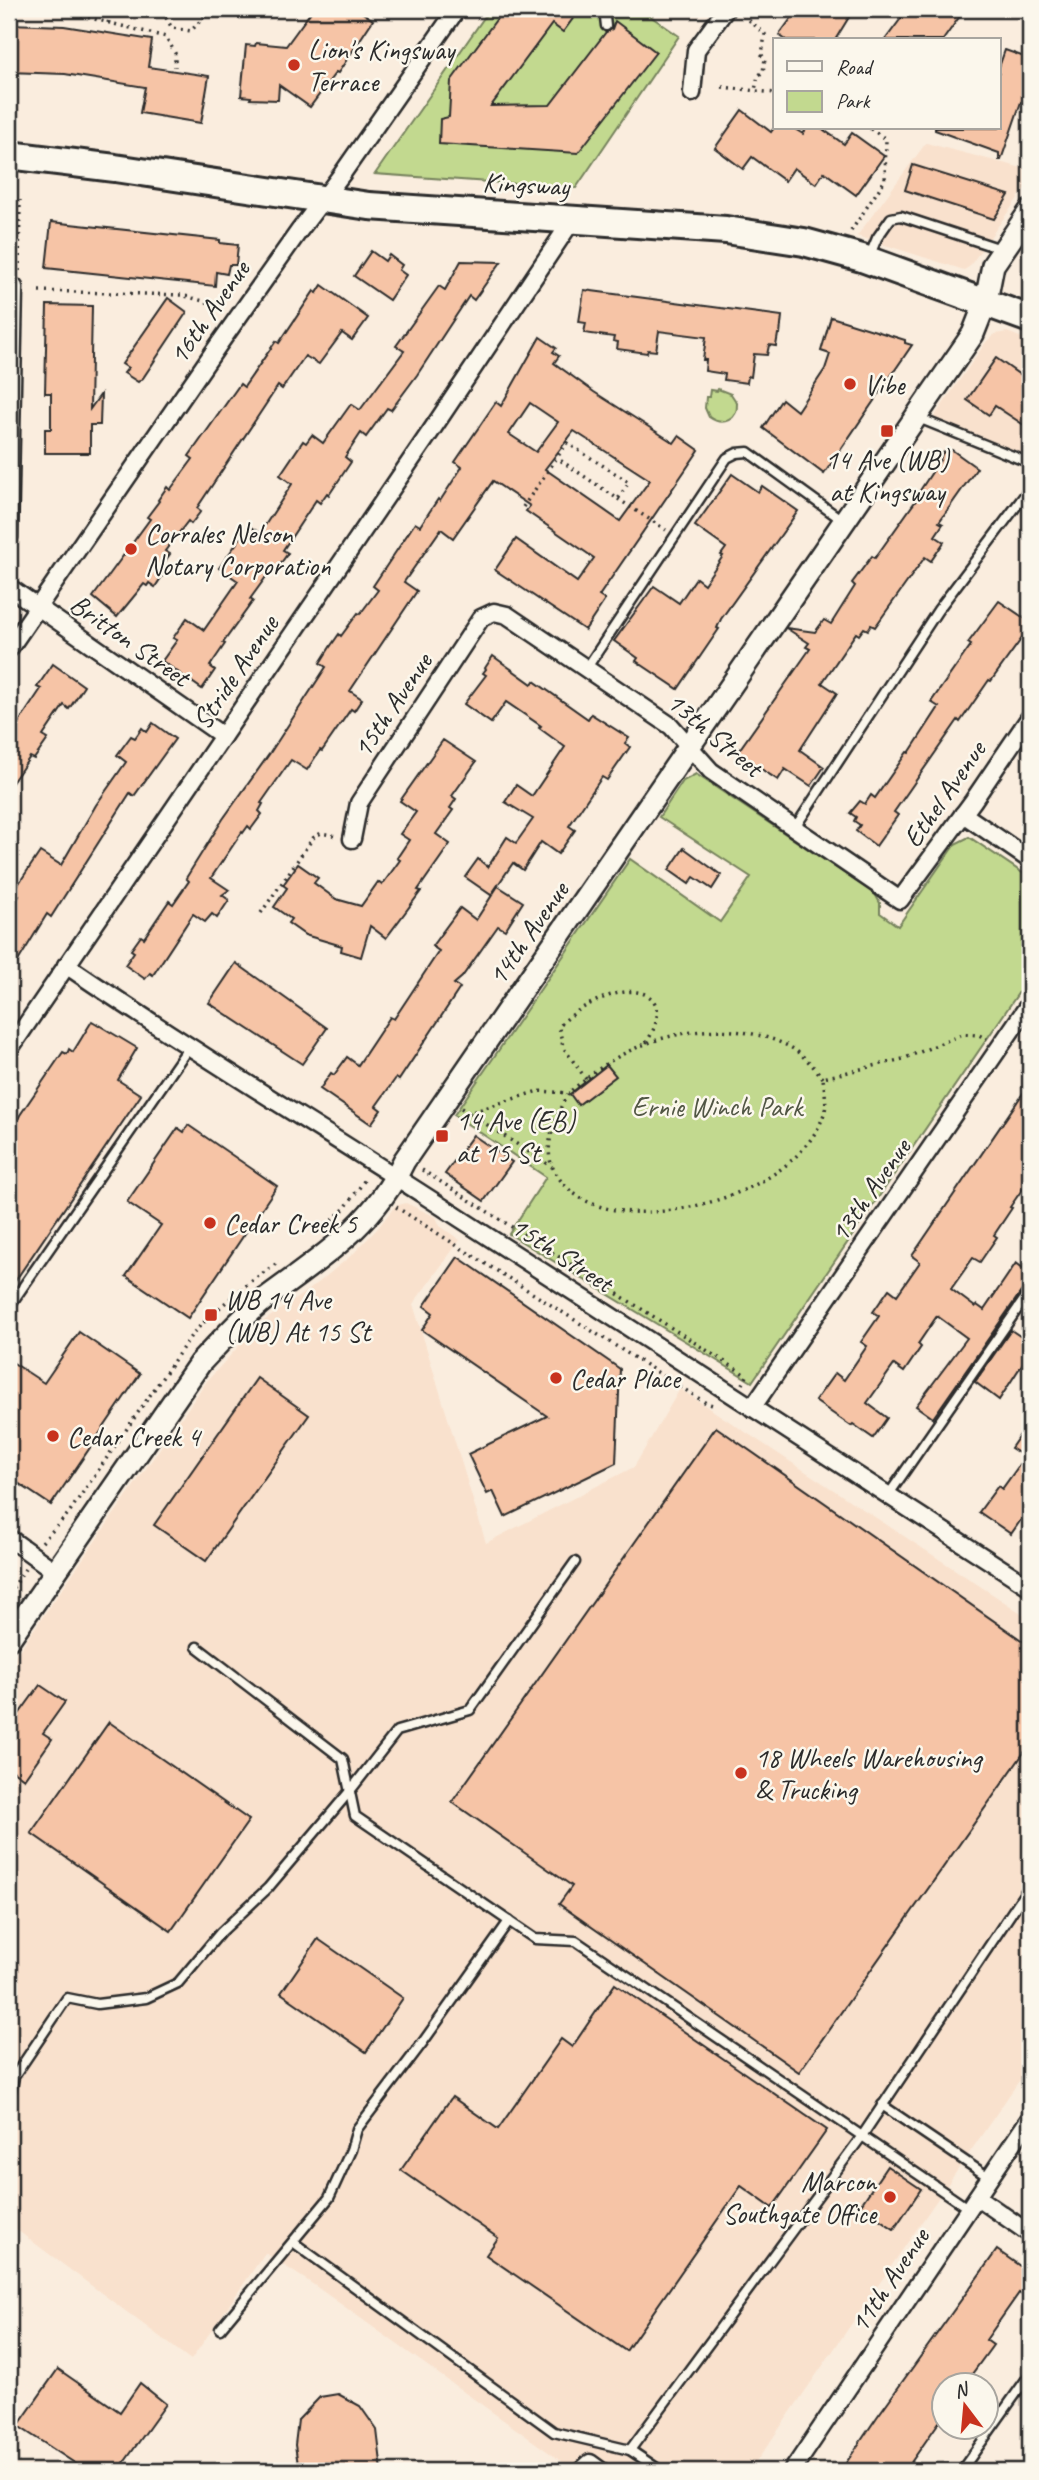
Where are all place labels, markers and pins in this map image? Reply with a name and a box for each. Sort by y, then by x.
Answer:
place label: Lion's Kingsway Terrace [308,32,457,99]
marker: Lion's Kingsway Terrace [286,57,302,73]
place label: Vibe [864,367,906,402]
marker: Vibe [842,376,858,392]
marker: 14 Ave (WB) at Kingsway [879,423,895,439]
place label: 14 Ave (WB) at Kingsway [825,442,951,509]
place label: Corrales Nelson Notary Corporation [145,516,331,583]
marker: Corrales Nelson Notary Corporation [123,541,139,557]
place label: 14 Ave (EB) at 15 St [456,1103,577,1170]
marker: 14 Ave (EB) at 15 St [434,1128,450,1144]
place label: Cedar Creek 5 [224,1206,358,1241]
marker: Cedar Creek 5 [202,1215,218,1231]
place label: WB 14 Ave (WB) At 15 St [225,1282,373,1349]
marker: WB 14 Ave (WB) At 15 St [203,1307,219,1323]
place label: Cedar Place [570,1361,682,1396]
marker: Cedar Place [548,1370,564,1386]
place label: Cedar Creek 4 [67,1419,202,1454]
marker: Cedar Creek 4 [45,1428,61,1444]
place label: 18 Wheels Warehousing & Trucking [755,1740,983,1807]
marker: 18 Wheels Warehousing & Trucking [733,1765,749,1781]
place label: Marcon Southgate Office [723,2164,878,2231]
marker: Marcon Southgate Office [882,2189,898,2205]

